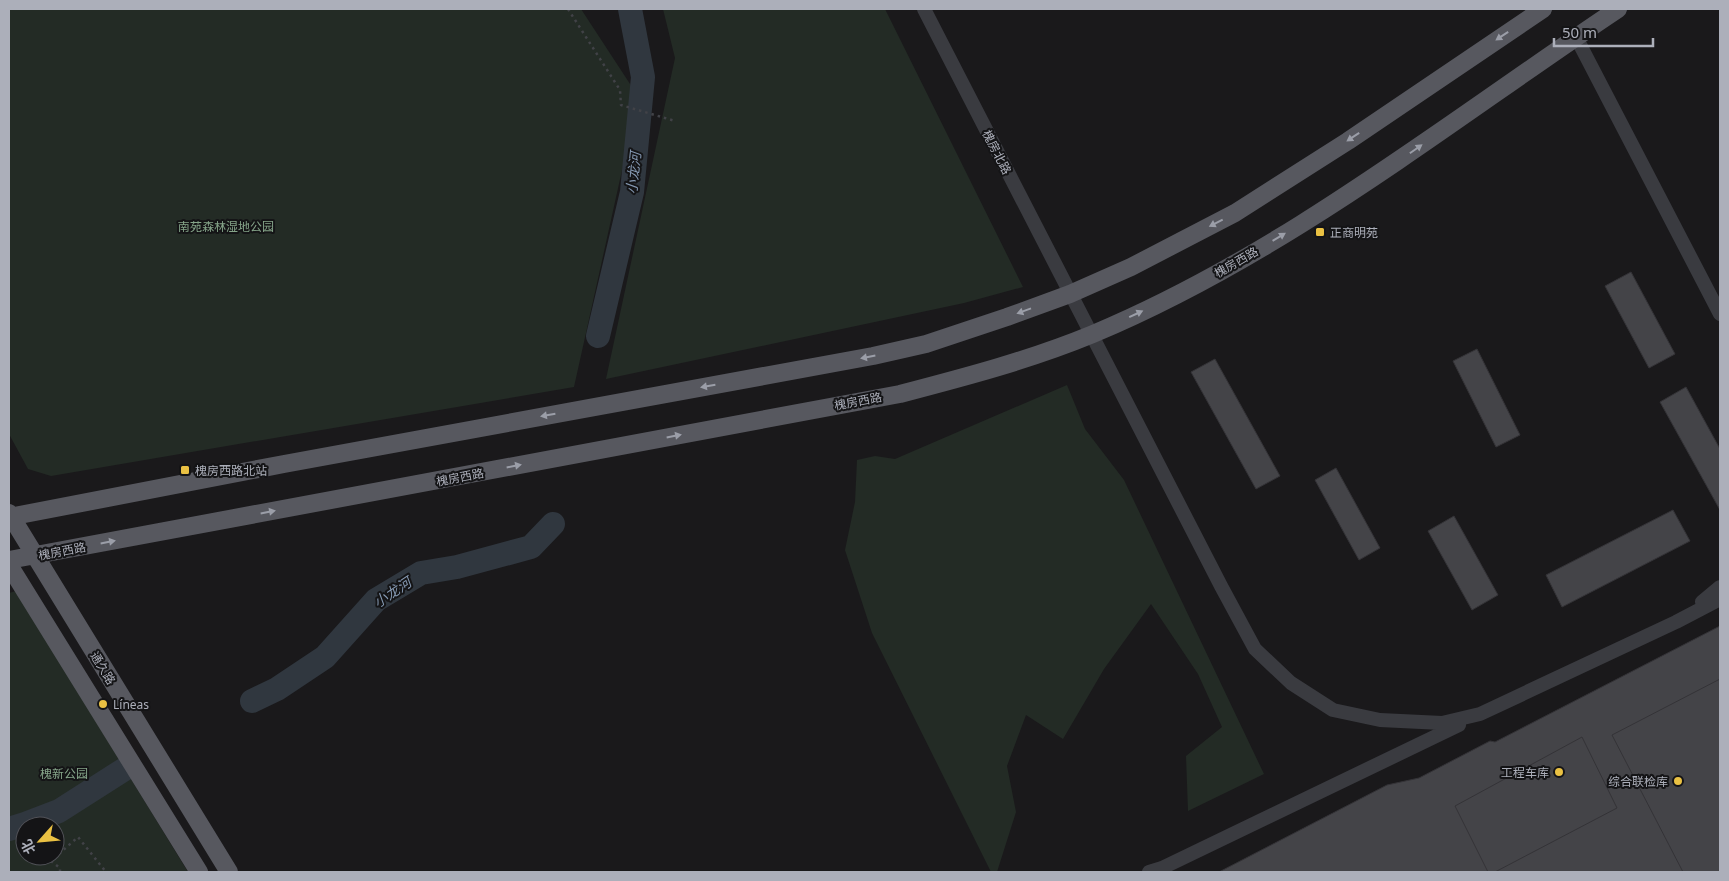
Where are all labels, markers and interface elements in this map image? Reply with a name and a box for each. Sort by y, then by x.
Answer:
scale bar [1554,15,1653,47]
text: 50 m [1562,22,1597,42]
one-way arrow [1496,31,1509,41]
street label: 槐房北路 [979,127,1015,177]
one-way arrow [1347,132,1360,142]
one-way arrow [1409,144,1423,154]
water label: 小龙河 [621,148,645,195]
park label: 南苑森林湿地公园 [178,218,274,235]
one-way arrow [1208,219,1223,227]
place label: 正商明苑 [1330,224,1378,241]
marker: 正商明苑 [1314,226,1326,238]
one-way arrow [1273,232,1286,241]
street label: 槐房西路 [1211,243,1261,281]
one-way arrow [1016,307,1031,315]
one-way arrow [1129,309,1143,317]
one-way arrow [860,353,876,361]
one-way arrow [700,383,716,391]
street label: 槐房西路 [833,388,883,414]
one-way arrow [540,412,556,420]
one-way arrow [666,432,682,440]
place label: 槐房西路北站 [195,462,267,479]
one-way arrow [506,462,522,470]
marker: 槐房西路北站 [179,464,191,476]
street label: 槐房西路 [435,464,485,490]
one-way arrow [260,508,276,516]
street label: 槐房西路 [37,538,87,564]
one-way arrow [101,538,116,546]
water label: 小龙河 [369,571,417,612]
street label: 通久路 [86,648,120,688]
place label: Líneas [113,696,149,713]
marker: Líneas [97,698,109,710]
place label: 工程车库 [1501,764,1549,781]
park label: 槐新公园 [40,765,88,782]
marker: 工程车库 [1553,766,1565,778]
place label: 综合联检库 [1608,773,1668,790]
marker: 综合联检库 [1672,775,1684,787]
north arrow [15,816,65,866]
text: 北 [16,837,40,858]

